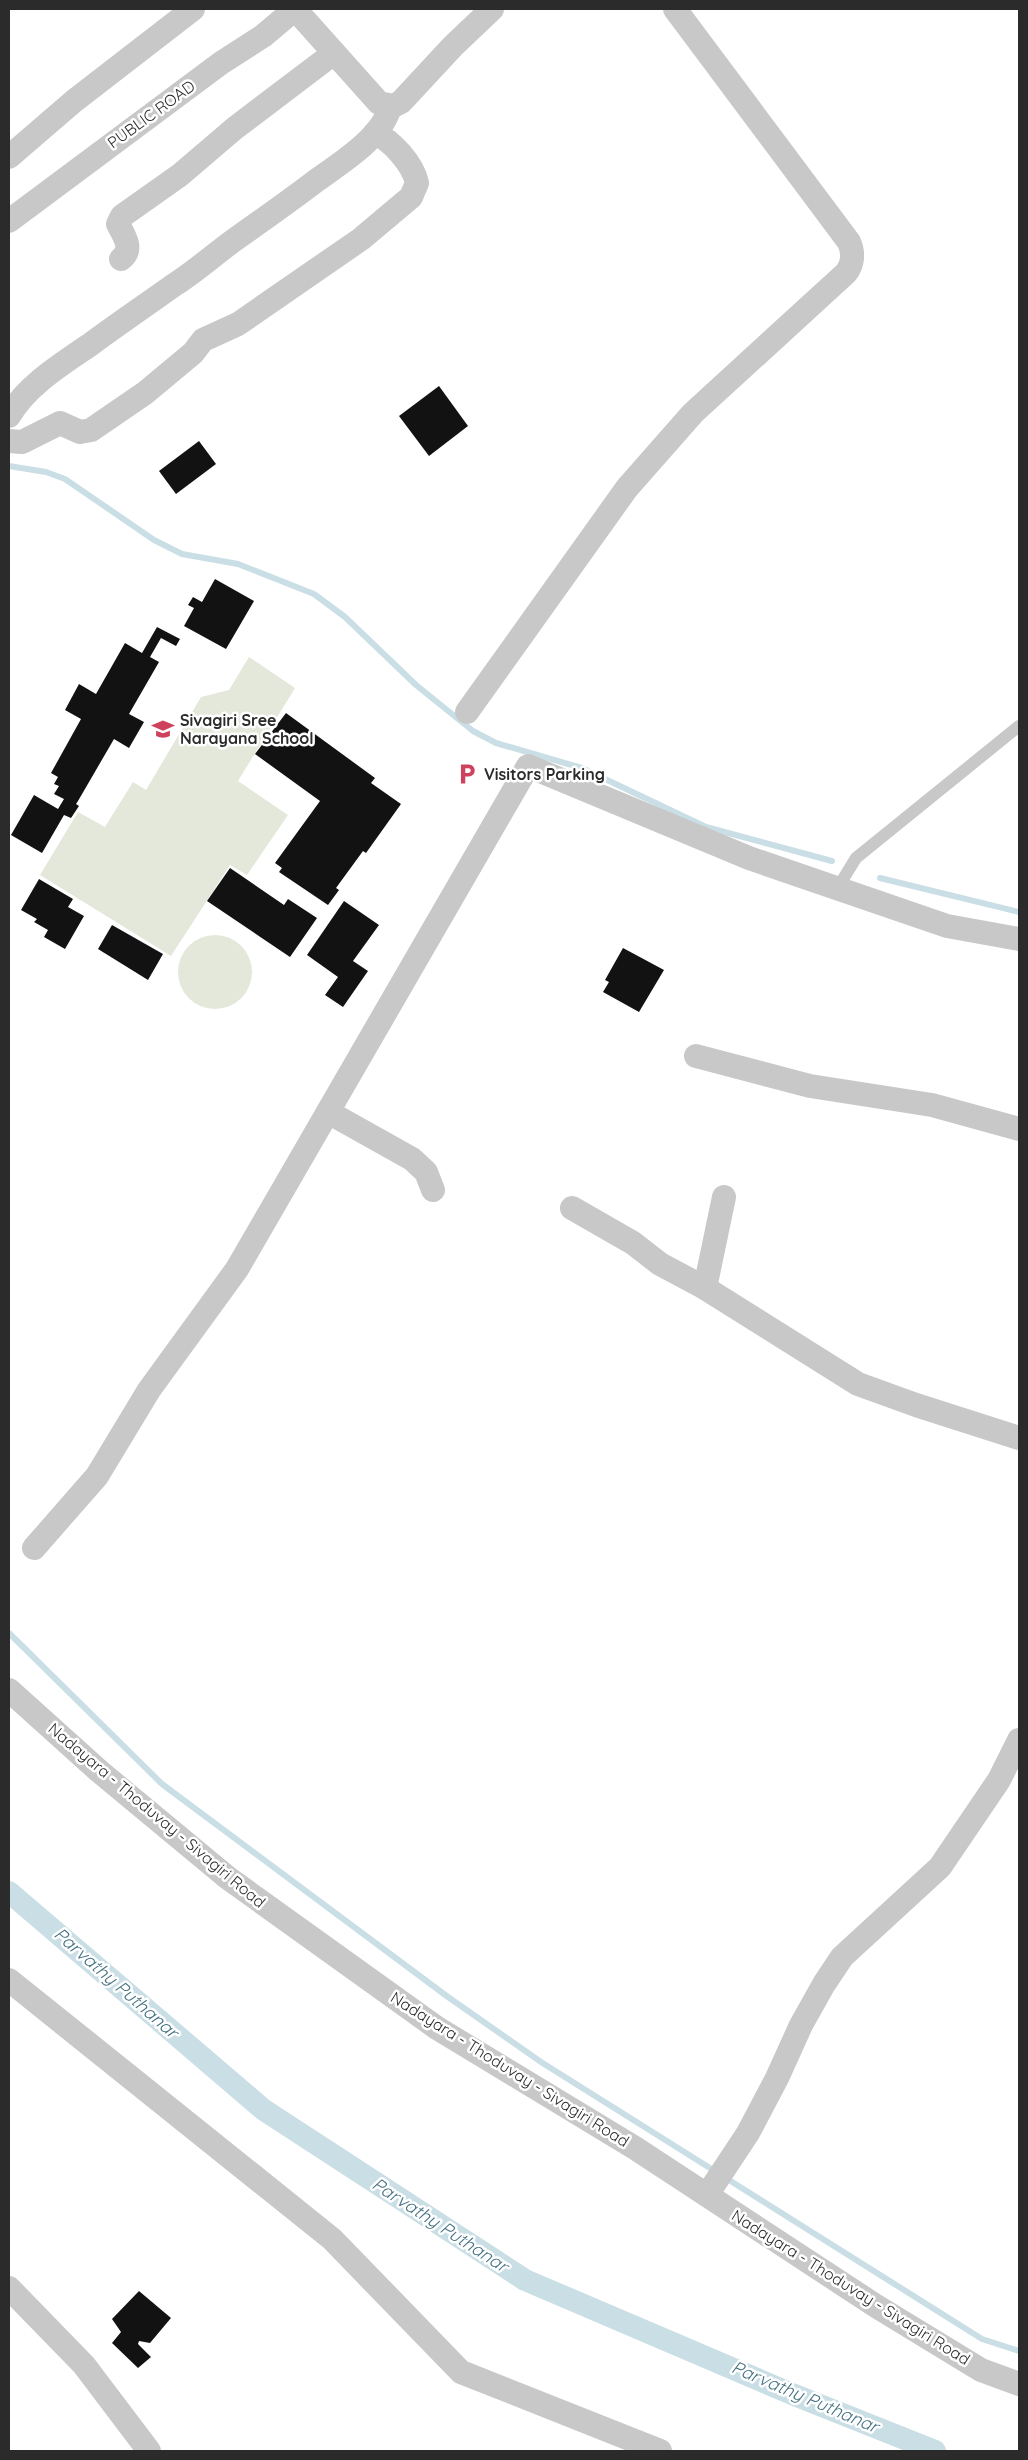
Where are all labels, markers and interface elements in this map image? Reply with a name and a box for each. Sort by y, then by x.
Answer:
street label: PUBLIC ROAD [103,76,199,152]
place label: Sivagiri Sree Narayana School [180,710,314,748]
school or university icon: Sivagiri Sree Narayana School [150,716,176,742]
parking icon: Visitors Parking [454,761,480,787]
place label: Visitors Parking [484,764,605,784]
street label: Nadayara - Thoduvay - Sivagiri Road [44,1718,270,1912]
water label: Parvathy Puthanar [49,1922,185,2044]
street label: Nadayara - Thoduvay - Sivagiri Road [387,1987,633,2151]
water label: Parvathy Puthanar [368,2172,514,2278]
street label: Nadayara - Thoduvay - Sivagiri Road [728,2205,974,2369]
water label: Parvathy Puthanar [728,2355,884,2439]

